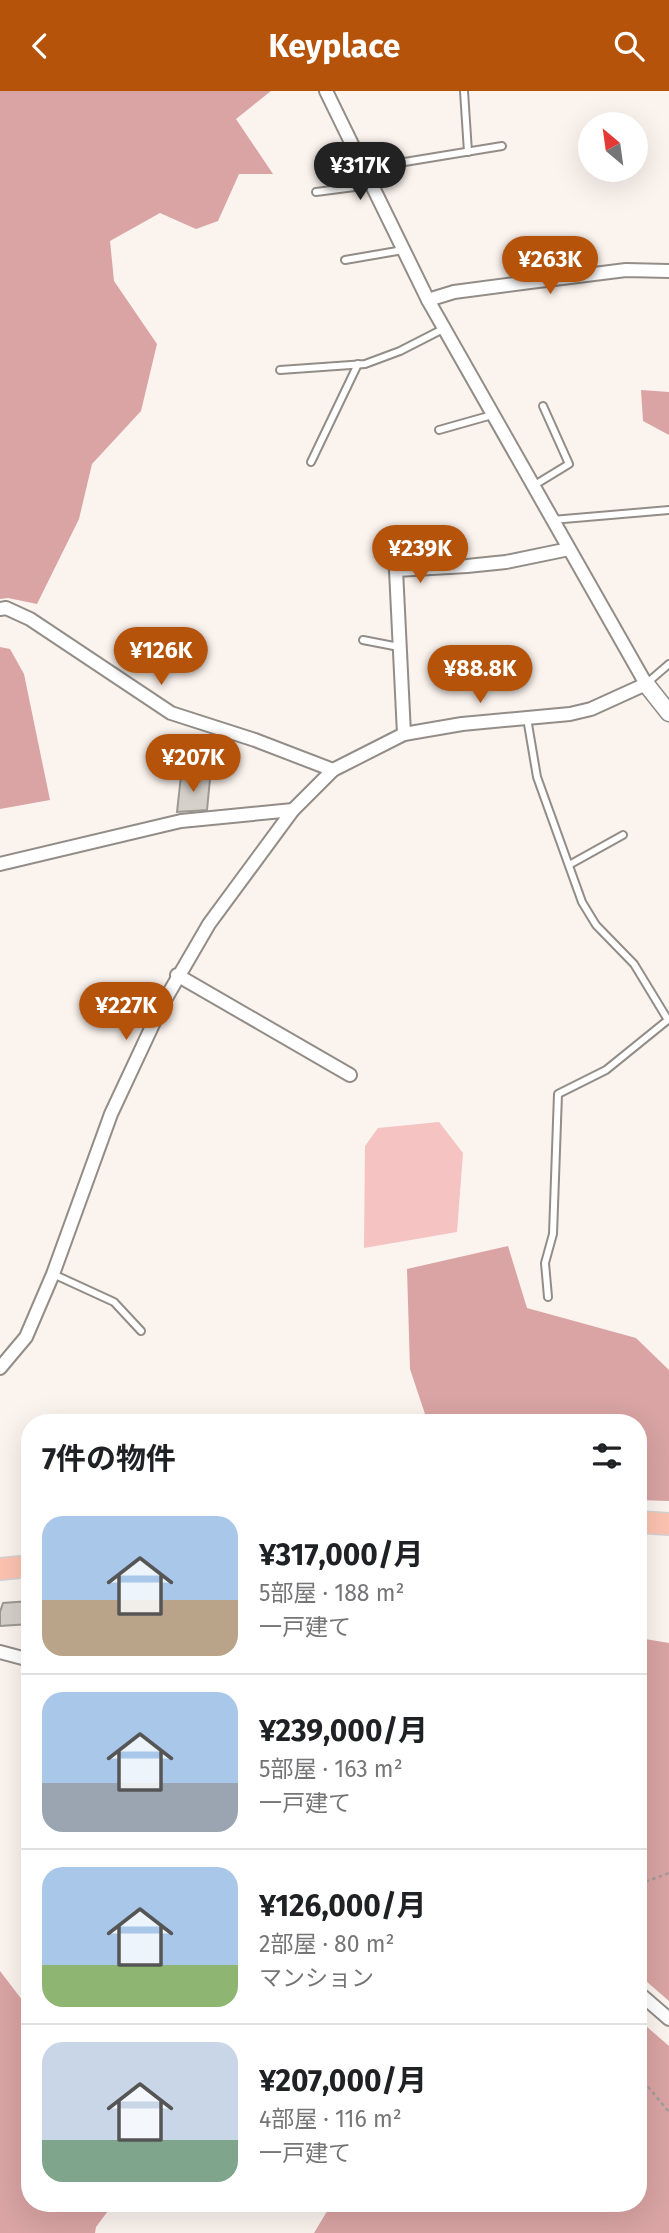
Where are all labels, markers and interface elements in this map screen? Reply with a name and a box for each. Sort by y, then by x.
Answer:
icon: back [21,27,59,65]
text: Keyplace [268,27,401,65]
icon: search [610,27,648,65]
north arrow [578,112,648,182]
map controls [578,112,648,182]
pin: ¥317K [311,143,409,202]
text: ¥317K [330,151,390,179]
pin: ¥263K [501,237,599,296]
text: ¥263K [518,245,582,273]
pin: ¥239K [371,525,469,585]
text: ¥239K [388,534,452,562]
pin: ¥126K [112,627,210,687]
text: ¥126K [130,636,192,664]
pin: ¥88.8K [423,645,537,705]
text: ¥88.8K [443,654,517,682]
pin: ¥207K [144,735,242,794]
text: ¥207K [162,743,224,771]
pin: ¥227K [77,983,175,1042]
text: ¥227K [95,991,157,1019]
icon: filters [588,1437,626,1475]
text: 7件の物件 [42,1441,176,1477]
text: ¥317,000/月 [259,1537,424,1573]
icon: home [98,1544,182,1628]
text: 5部屋 · 188 m² [259,1579,404,1607]
text: 一戸建て [259,1613,351,1641]
text: ¥239,000/月 [259,1713,428,1749]
icon: home [98,1720,182,1804]
text: 5部屋 · 163 m² [259,1755,403,1783]
text: 一戸建て [259,1789,351,1817]
text: ¥126,000/月 [259,1888,427,1924]
icon: home [98,1895,182,1979]
text: 2部屋 · 80 m² [259,1930,395,1958]
text: マンション [259,1964,374,1992]
text: ¥207,000/月 [259,2063,427,2099]
icon: home [98,2070,182,2154]
text: 4部屋 · 116 m² [259,2105,402,2133]
text: 一戸建て [259,2139,351,2167]

